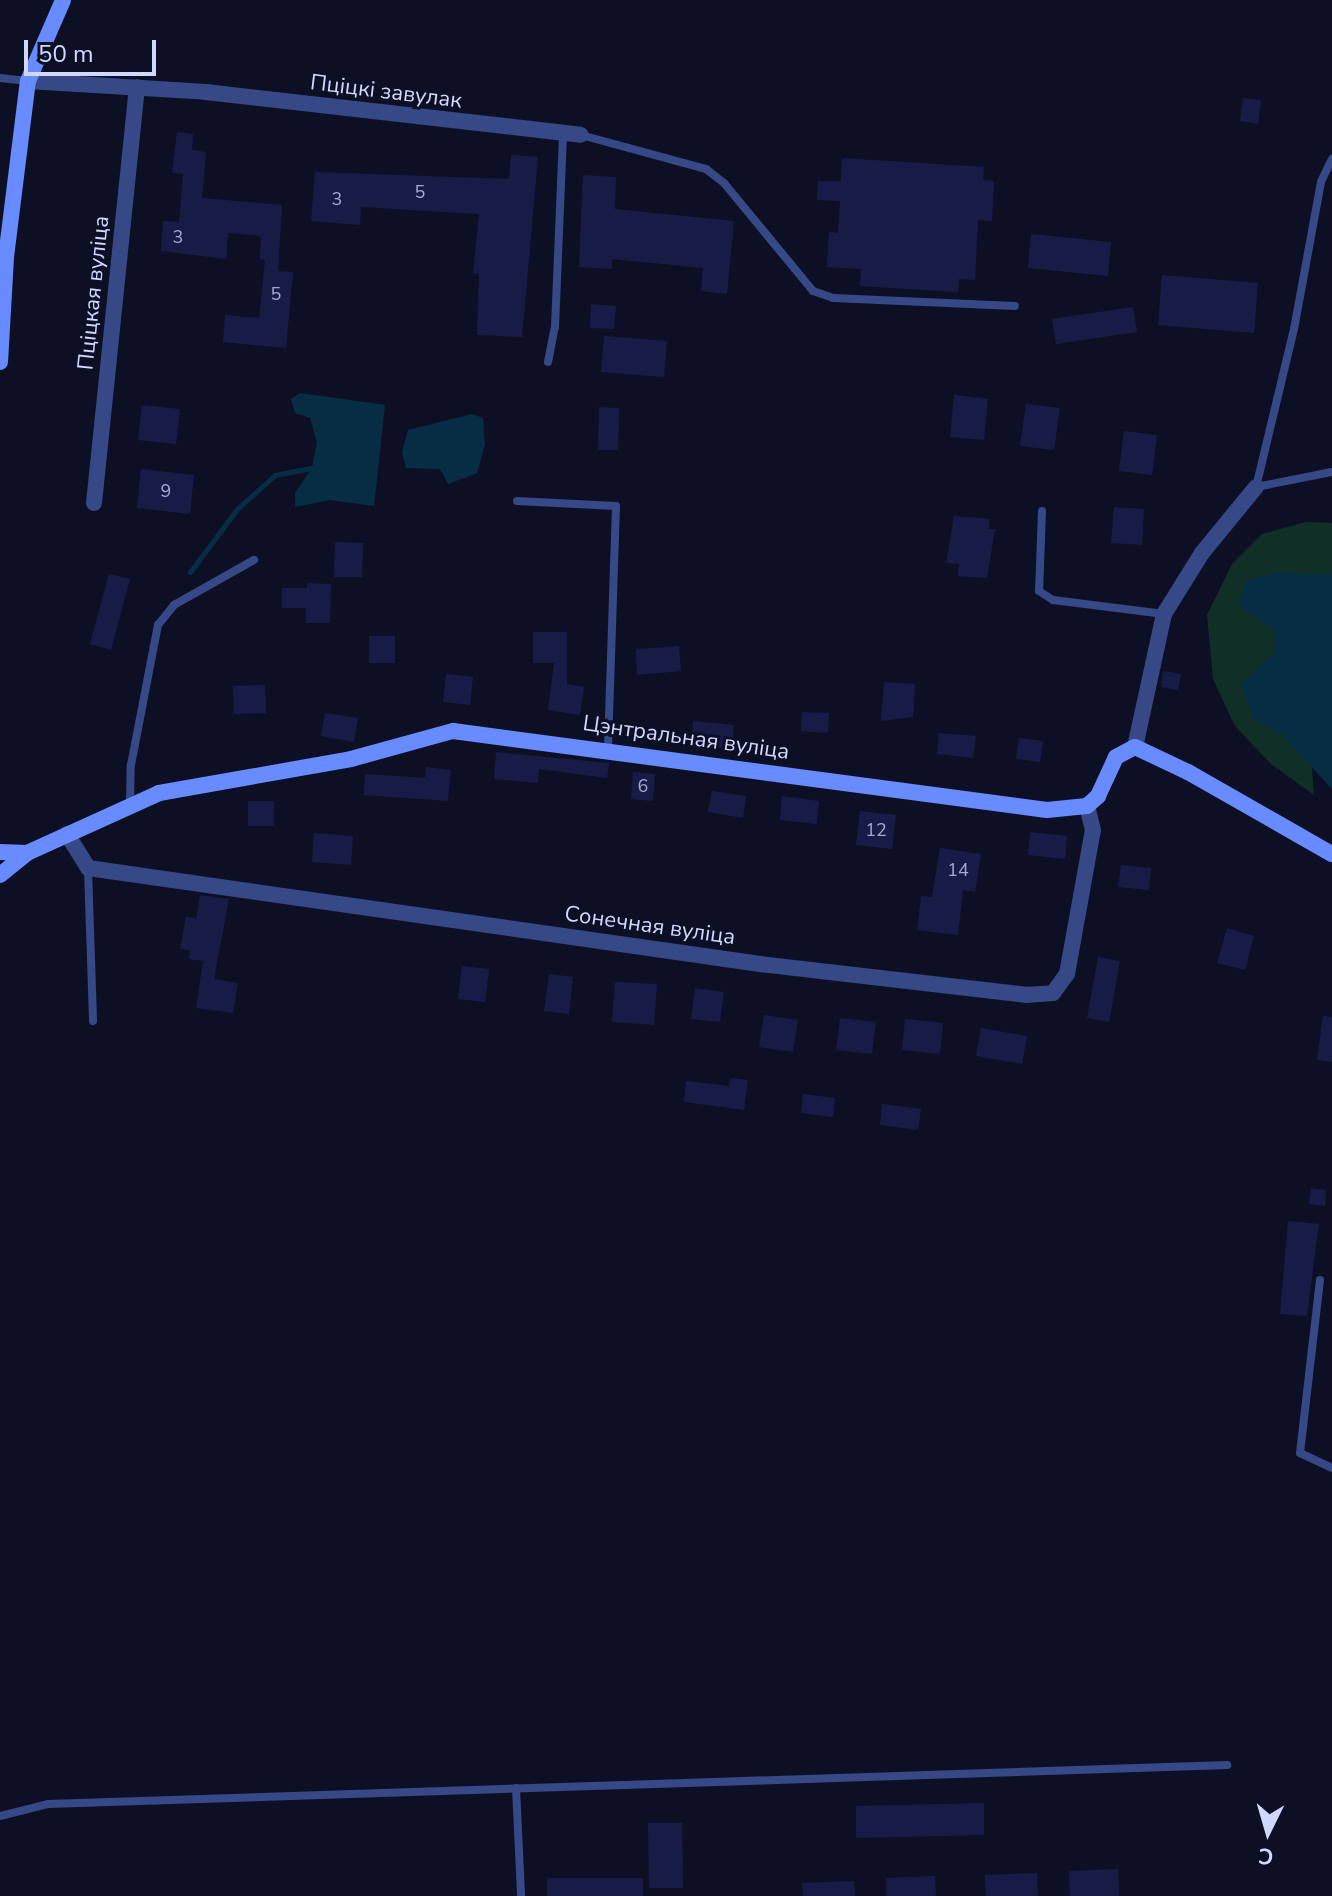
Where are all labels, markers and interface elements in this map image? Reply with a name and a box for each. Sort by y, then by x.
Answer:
scale bar [28,24,160,74]
text: 50 m [38,38,94,70]
street label: Пціцкі завулак [309,70,463,114]
house number: 5 [415,181,425,203]
house number: 3 [332,188,342,210]
street label: Пціцкая вуліца [73,215,115,371]
house number: 3 [173,226,183,248]
house number: 5 [271,283,281,305]
house number: 9 [161,480,171,502]
street label: Цэнтральная вуліца [581,710,791,766]
house number: 6 [638,775,648,797]
house number: 12 [865,819,887,841]
house number: 14 [947,859,969,881]
street label: Сонечная вуліца [563,901,737,951]
north arrow [1228,1792,1308,1872]
text: С [1257,1840,1275,1872]

